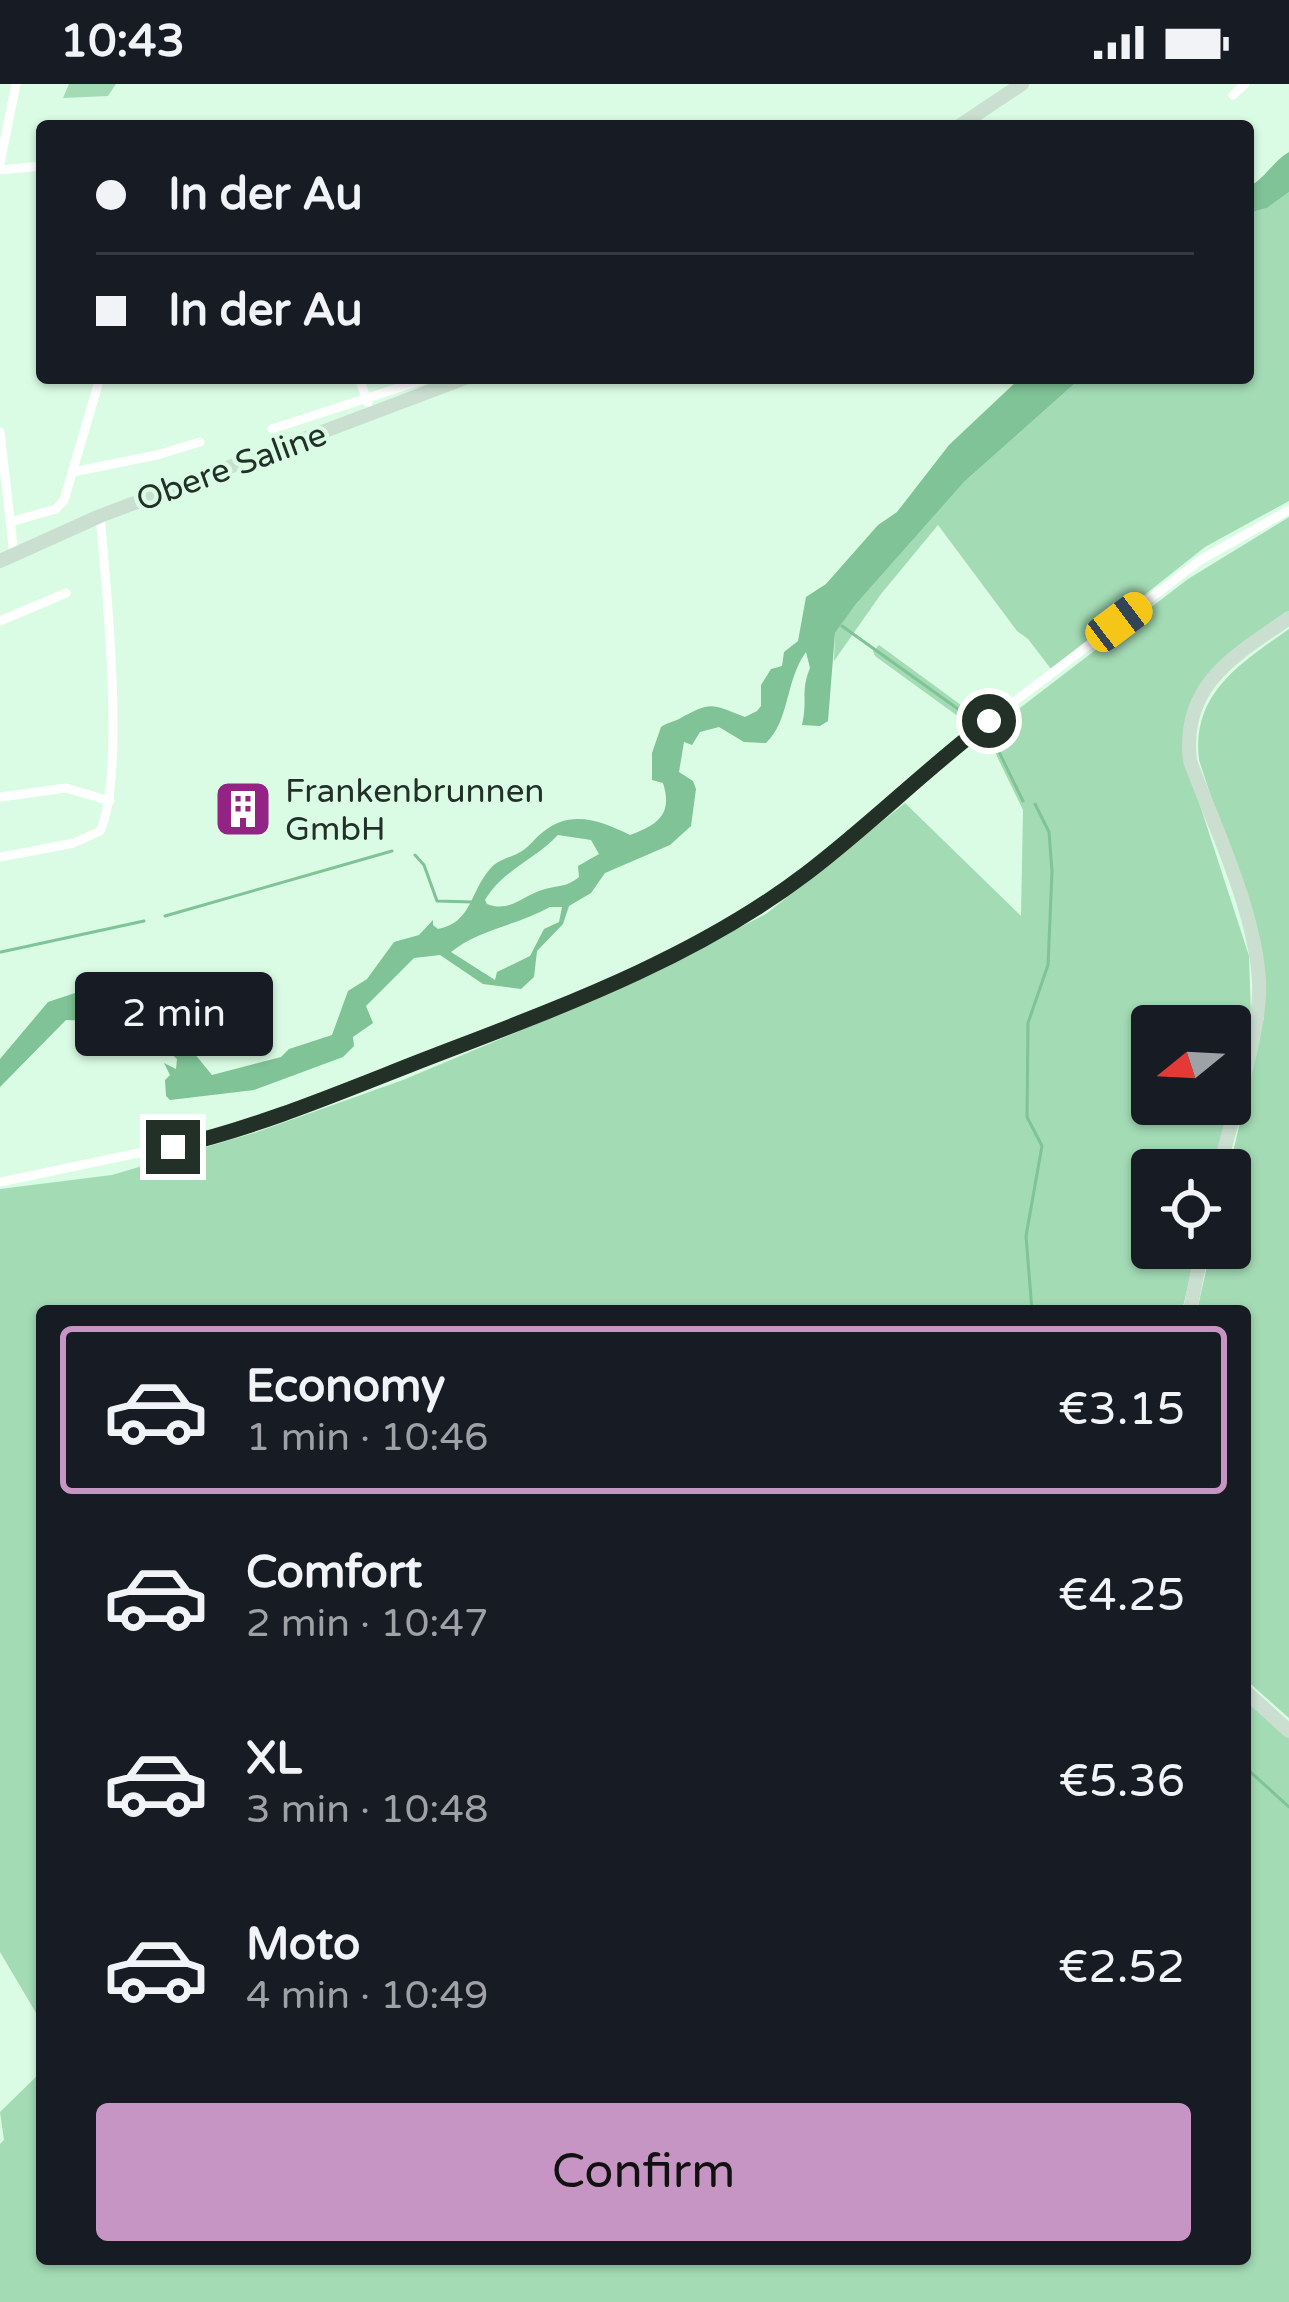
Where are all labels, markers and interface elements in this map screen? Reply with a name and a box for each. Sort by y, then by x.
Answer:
text: 10:43 [60,15,185,69]
text: In der Au [168,168,363,222]
text: In der Au [168,284,363,338]
street label: Obere Saline [131,415,332,520]
car [1079,586,1159,658]
route start [962,694,1016,748]
place label: Frankenbrunnen GmbH [285,772,544,849]
building icon: Frankenbrunnen GmbH [212,778,274,840]
callout: 2 min [74,973,272,1057]
text: 2 min [122,990,226,1037]
north arrow [1131,1005,1251,1125]
map controls [1131,1005,1251,1269]
route end [146,1120,200,1174]
button: locate [1131,1149,1251,1269]
icon: car [102,1356,210,1464]
text: Economy [246,1360,445,1414]
text: €3.15 [1058,1383,1185,1437]
text: 1 min · 10:46 [246,1414,488,1461]
icon: car [102,1542,210,1650]
text: Comfort [246,1546,422,1600]
text: €4.25 [1058,1569,1185,1623]
text: 2 min · 10:47 [246,1600,488,1647]
icon: car [102,1728,210,1836]
text: XL [246,1732,302,1786]
text: €5.36 [1058,1755,1185,1809]
text: 3 min · 10:48 [246,1786,488,1833]
icon: car [102,1914,210,2022]
text: Moto [246,1918,360,1972]
text: €2.52 [1058,1941,1185,1995]
text: 4 min · 10:49 [246,1972,488,2019]
button: Confirm [96,2103,1191,2241]

